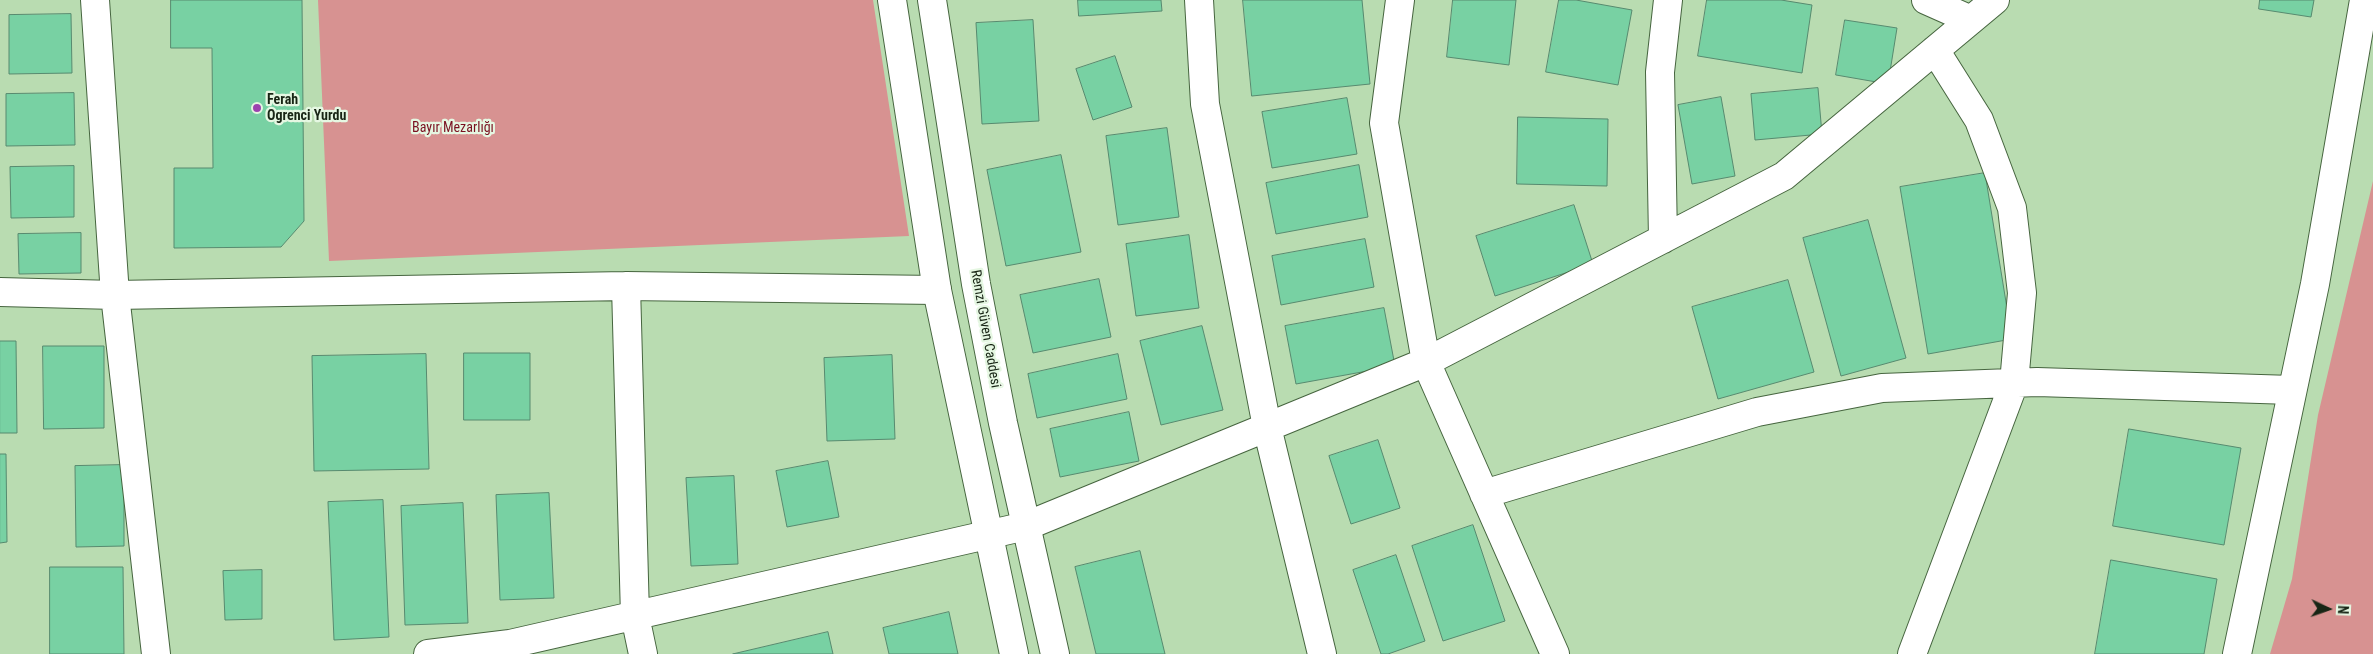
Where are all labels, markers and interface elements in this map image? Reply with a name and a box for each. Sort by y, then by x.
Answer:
place label: Ferah Ogrenci Yurdu [267,92,346,124]
marker: Ferah Ogrenci Yurdu [251,102,263,114]
park label: Bayır Mezarlığı [412,120,494,136]
street label: Remzi Güven Caddesi [966,269,1004,389]
north arrow [2303,584,2353,634]
text: N [2335,605,2351,614]

